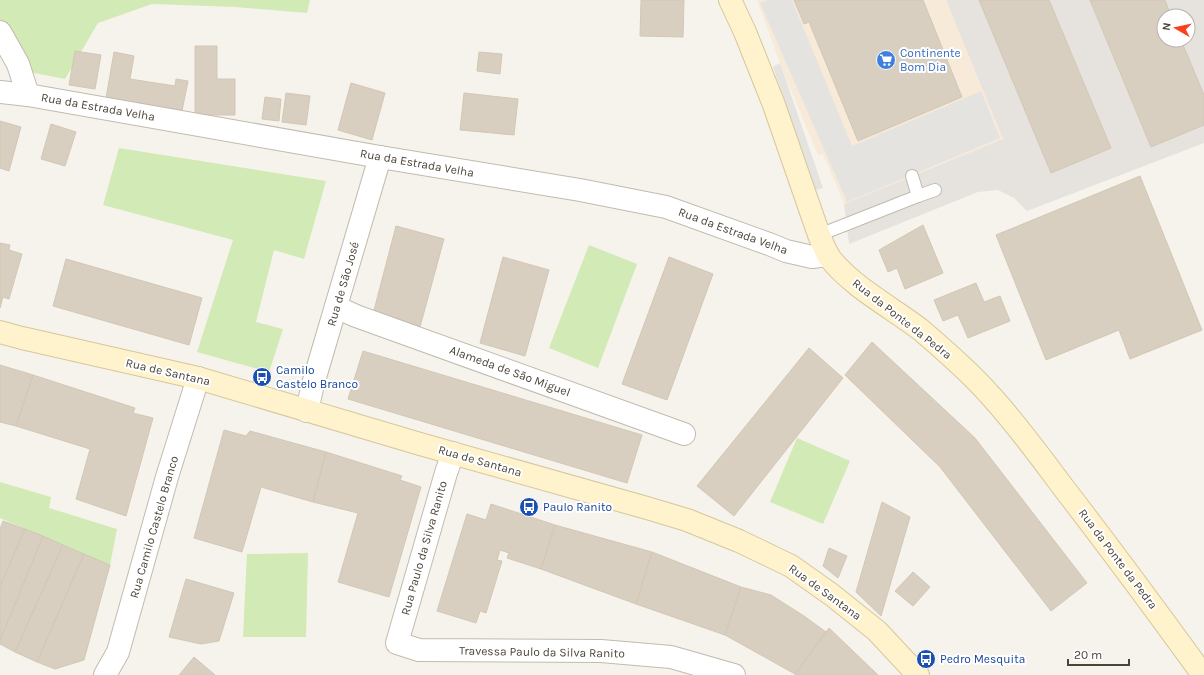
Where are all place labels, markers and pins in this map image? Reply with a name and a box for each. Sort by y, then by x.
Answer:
place label: Continente Bom Dia [900,46,961,74]
supermarket icon: Continente Bom Dia [875,49,897,71]
place label: Camilo Castelo Branco [276,363,358,391]
bus stop icon: Camilo Castelo Branco [251,366,273,388]
bus stop icon: Paulo Ranito [518,496,540,518]
place label: Paulo Ranito [543,500,612,514]
bus stop icon: Pedro Mesquita [915,648,937,670]
place label: Pedro Mesquita [940,652,1025,666]

